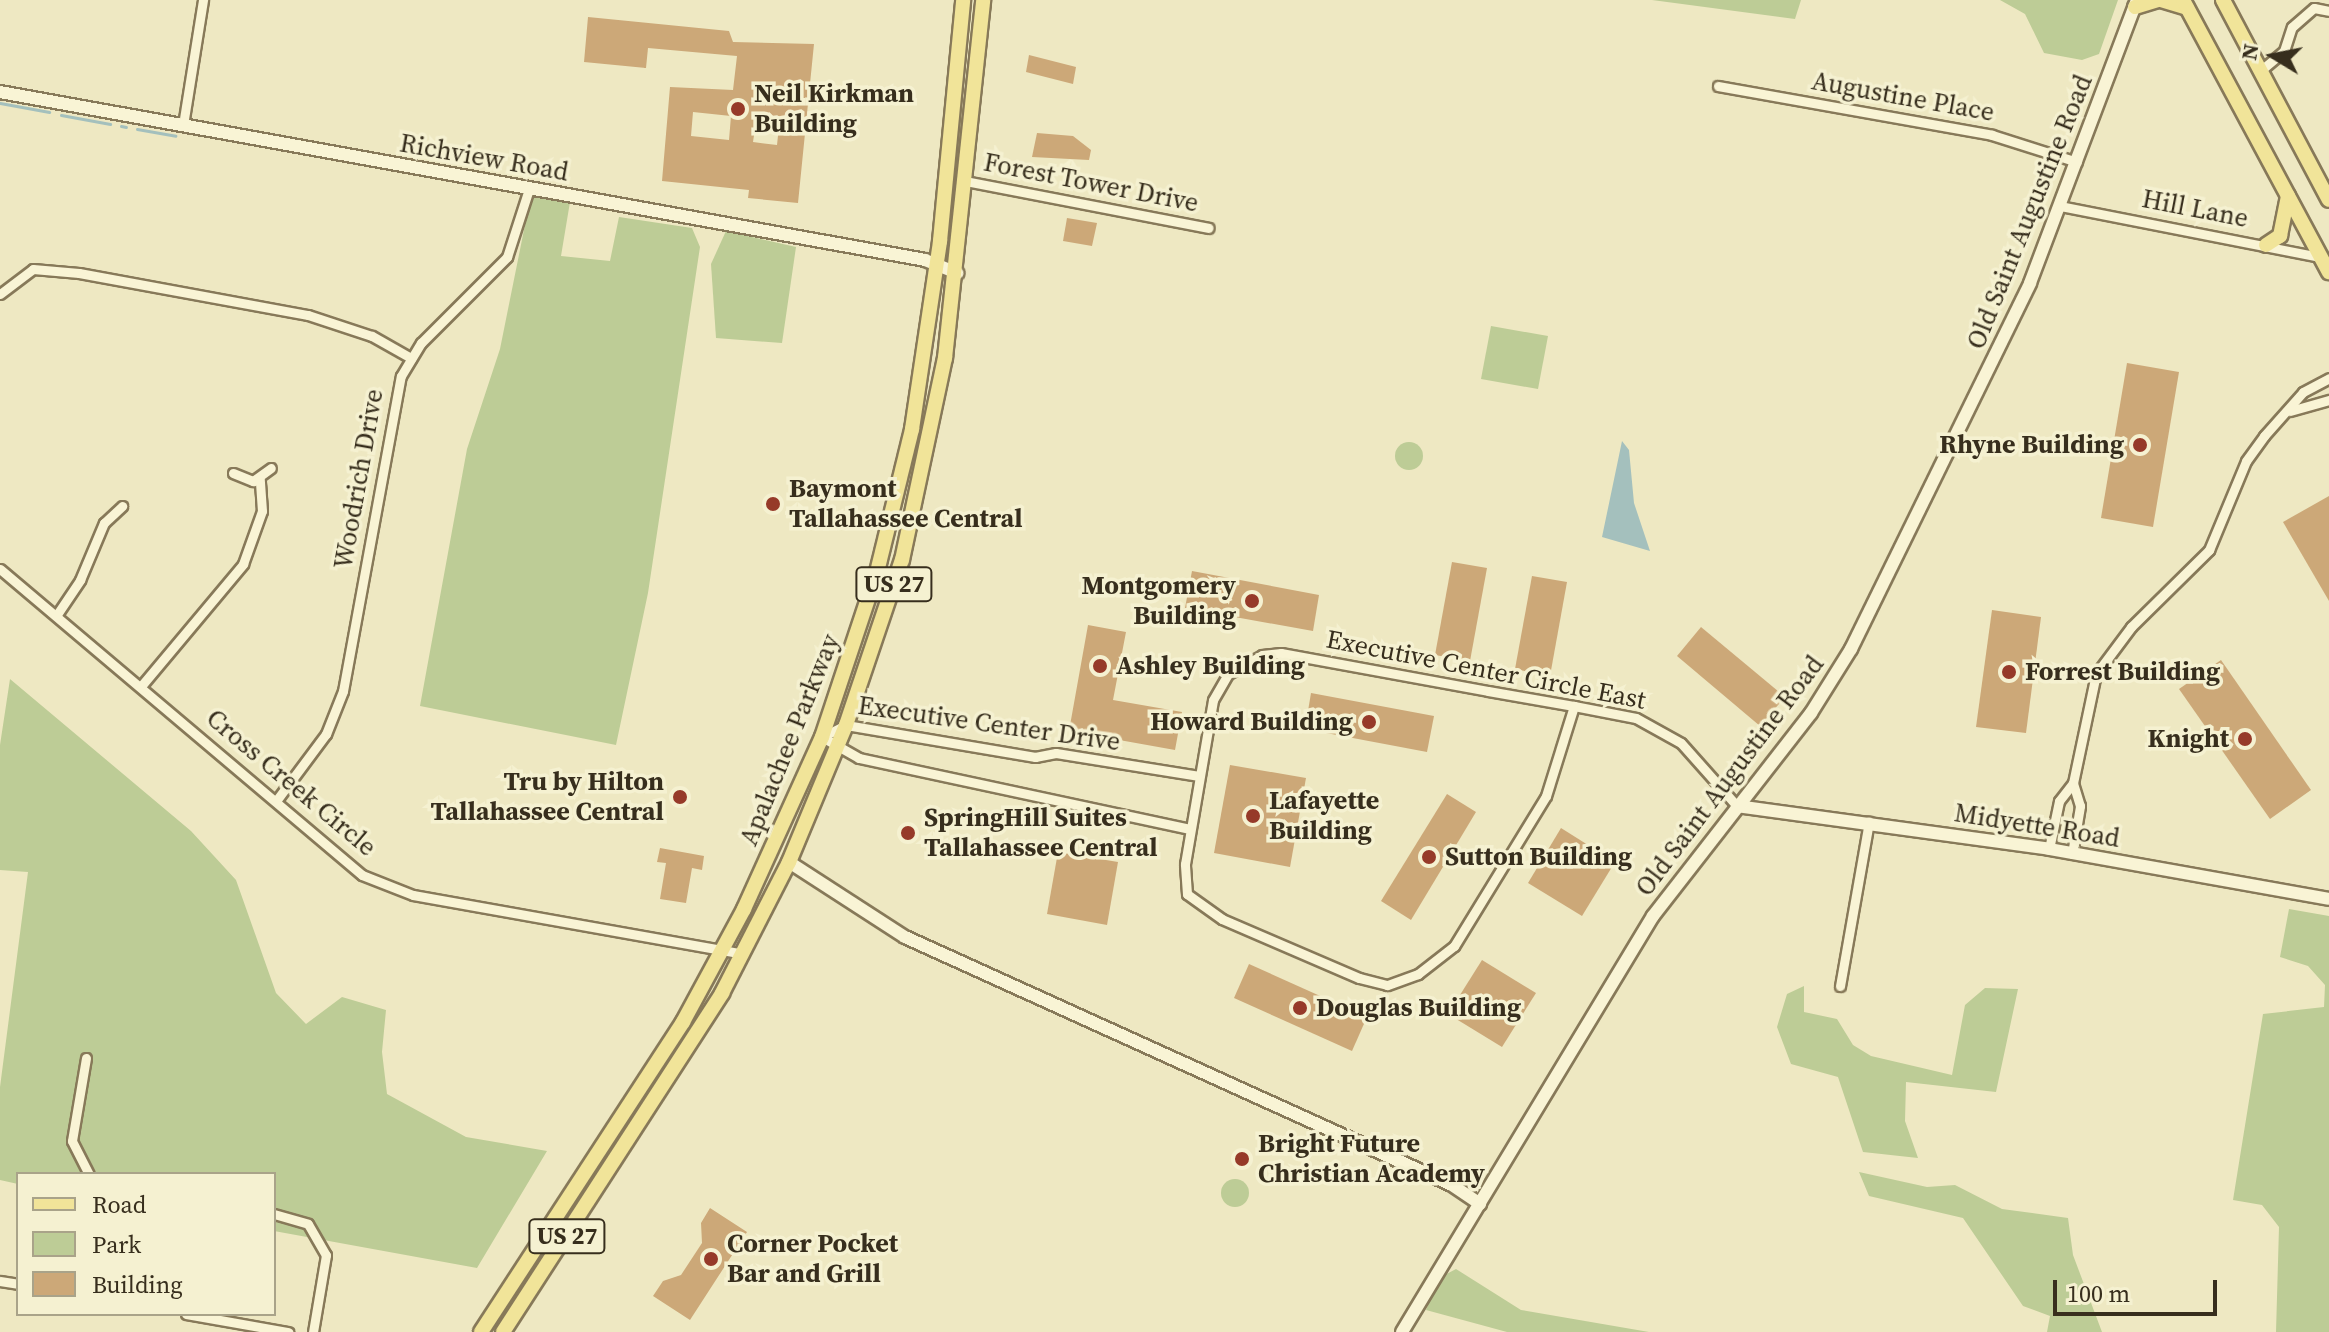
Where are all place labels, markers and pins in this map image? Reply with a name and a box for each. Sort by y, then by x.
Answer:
place label: Neil Kirkman Building [754,78,914,140]
marker: Neil Kirkman Building [729,100,747,118]
place label: Rhyne Building [1939,429,2124,461]
marker: Rhyne Building [2131,436,2149,454]
place label: Baymont Tallahassee Central [789,473,1023,534]
marker: Baymont Tallahassee Central [764,495,782,513]
place label: Montgomery Building [1082,570,1236,632]
marker: Montgomery Building [1243,592,1261,610]
place label: Ashley Building [1116,650,1305,682]
place label: Forrest Building [2025,656,2220,688]
marker: Ashley Building [1091,657,1109,675]
marker: Forrest Building [2000,663,2018,681]
place label: Howard Building [1150,706,1353,738]
marker: Howard Building [1360,713,1378,731]
place label: Knight [2147,723,2229,755]
marker: Knight [2236,730,2254,748]
place label: Tru by Hilton Tallahassee Central [430,766,664,828]
place label: Lafayette Building [1269,785,1379,846]
marker: Tru by Hilton Tallahassee Central [671,788,689,806]
place label: SpringHill Suites Tallahassee Central [924,802,1158,864]
marker: Lafayette Building [1244,807,1262,825]
marker: SpringHill Suites Tallahassee Central [899,824,917,842]
place label: Sutton Building [1445,841,1632,873]
marker: Sutton Building [1420,848,1438,866]
place label: Douglas Building [1316,992,1521,1024]
marker: Douglas Building [1291,999,1309,1017]
place label: Bright Future Christian Academy [1258,1128,1485,1190]
marker: Bright Future Christian Academy [1233,1150,1251,1168]
place label: Corner Pocket Bar and Grill [727,1228,898,1290]
marker: Corner Pocket Bar and Grill [702,1250,720,1268]

